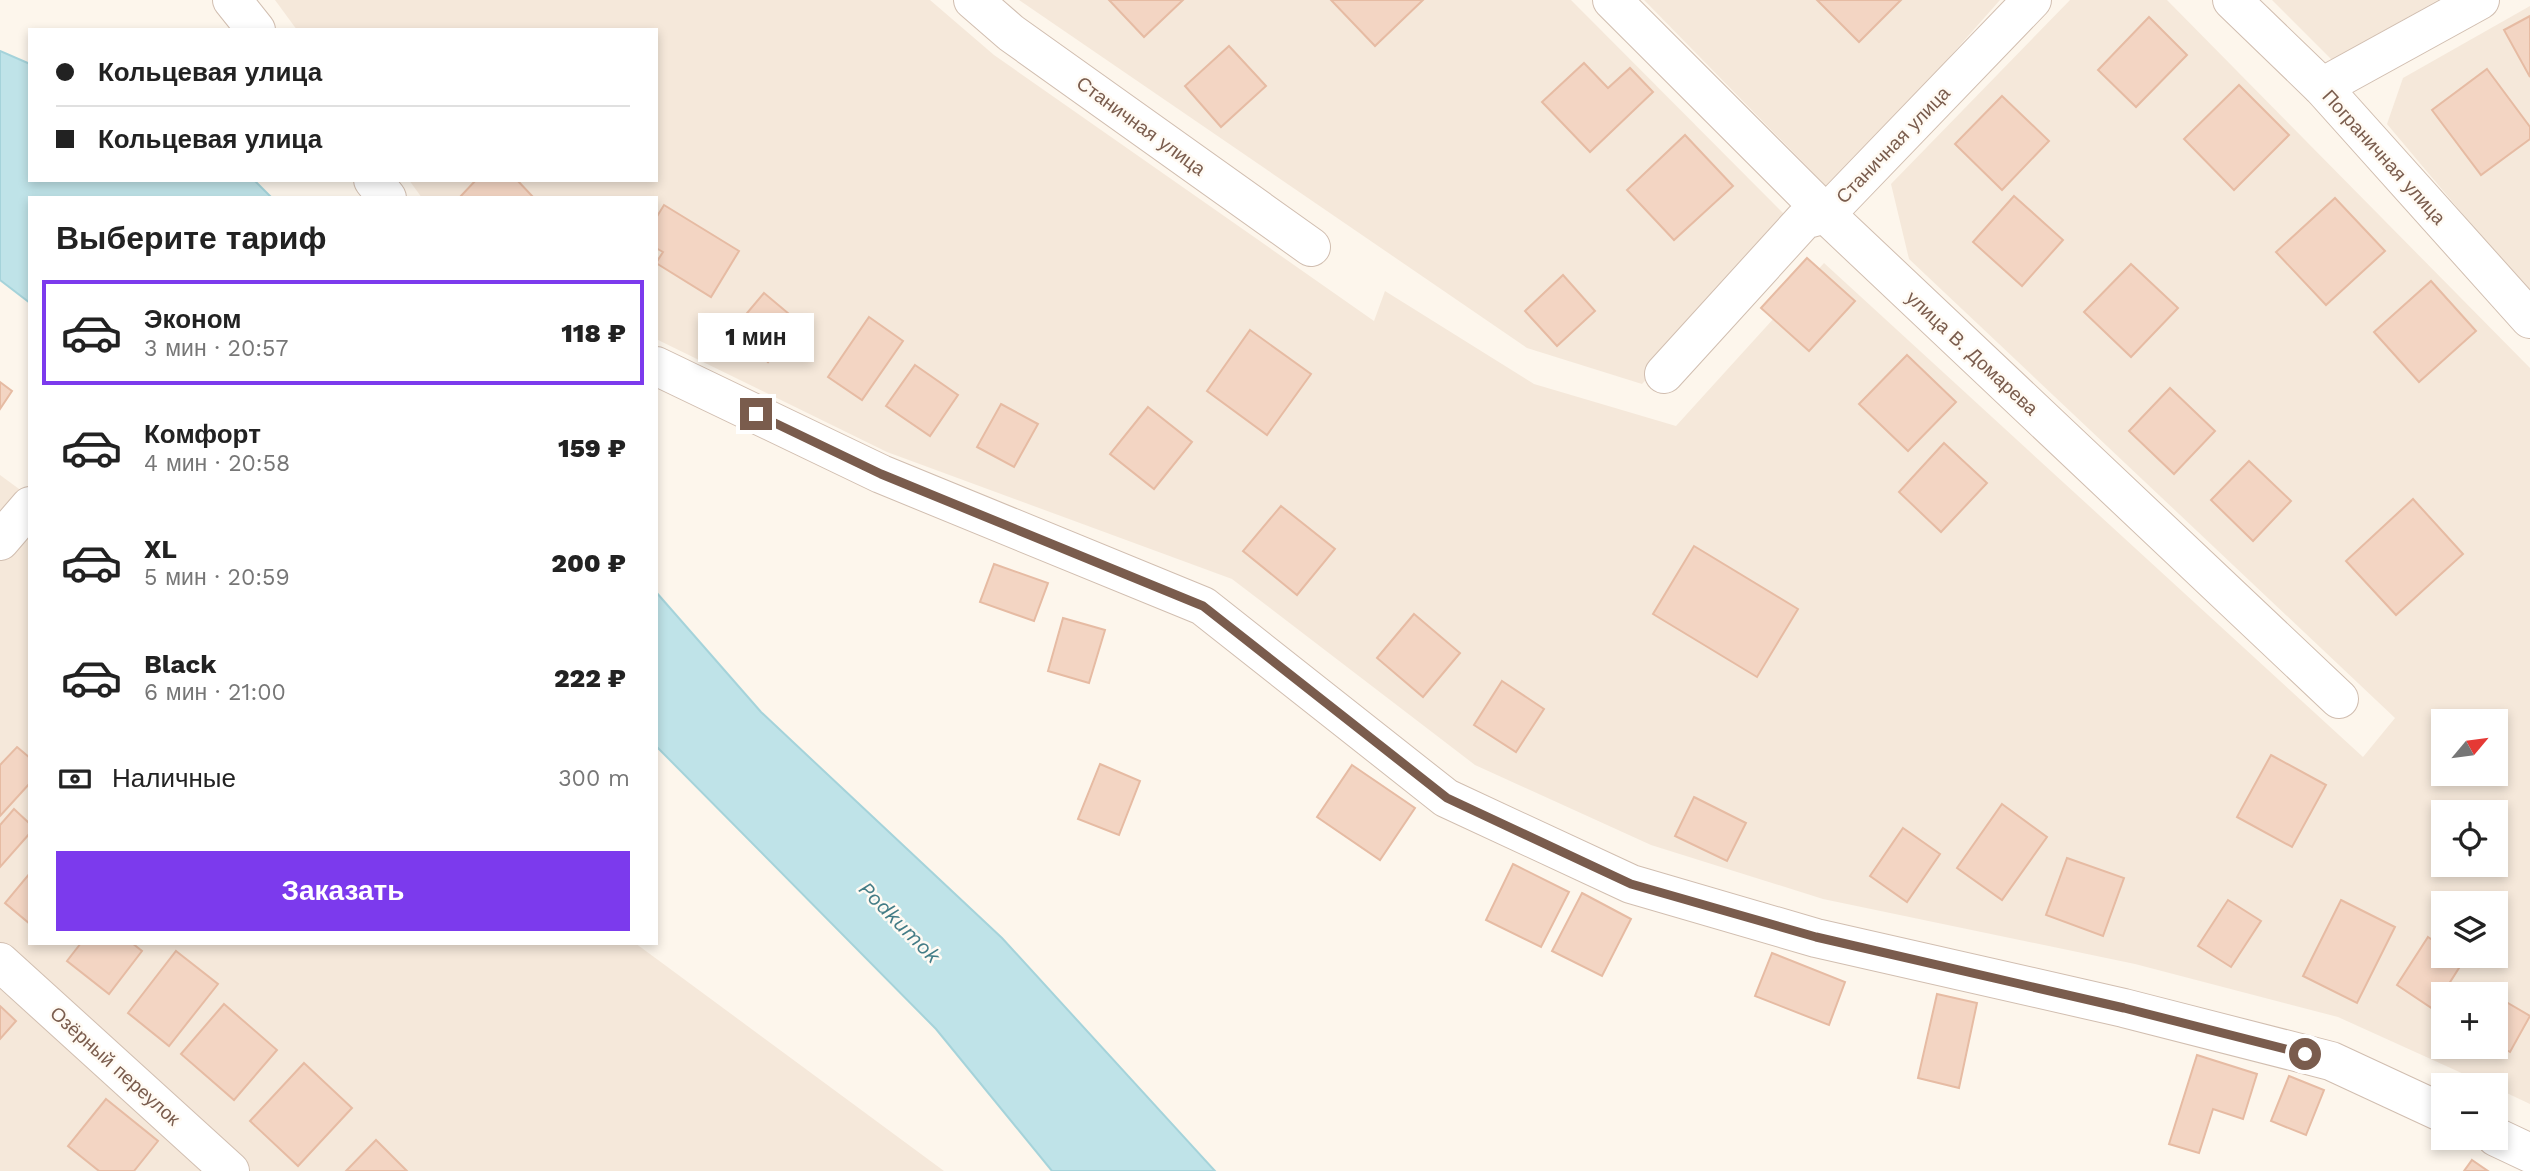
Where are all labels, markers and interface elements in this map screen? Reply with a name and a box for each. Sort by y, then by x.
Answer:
text: Кольцевая улица [98,57,322,87]
street label: Станичная улица [1072,71,1210,181]
street label: Станичная улица [1831,81,1955,208]
street label: Пограничная улица [2317,85,2451,229]
text: Кольцевая улица [98,124,322,154]
text: Выберите тариф [56,219,327,257]
street label: улица В. Домарева [1901,286,2043,420]
icon: car [60,301,123,364]
text: Эконом [144,304,242,334]
callout: 1 мин [698,312,814,362]
text: 118 ₽ [561,318,626,348]
text: 1 мин [725,324,787,351]
text: 3 мин · 20:57 [144,335,288,362]
route end [740,398,772,430]
icon: car [60,416,123,479]
text: Комфорт [144,419,261,449]
text: 159 ₽ [558,433,626,463]
text: 4 мин · 20:58 [144,450,290,477]
icon: car [60,531,123,594]
text: XL [144,534,177,564]
text: 200 ₽ [551,548,626,578]
text: 5 мин · 20:59 [144,564,290,591]
icon: car [60,646,123,709]
text: Black [144,649,216,679]
text: 222 ₽ [554,663,626,693]
text: 6 мин · 21:00 [144,679,286,706]
north arrow [2431,709,2508,786]
map controls [2431,709,2508,1150]
icon: cash [56,760,94,798]
text: Наличные [112,763,236,793]
text: 300 m [558,765,630,792]
button: locate [2431,800,2508,877]
button: Заказать [56,851,630,931]
water label: Podkumok [854,876,946,968]
button: layers [2431,891,2508,968]
button: + [2431,982,2508,1059]
street label: Озёрный переулок [45,1002,185,1131]
route start [2289,1038,2321,1070]
button: − [2431,1073,2508,1150]

